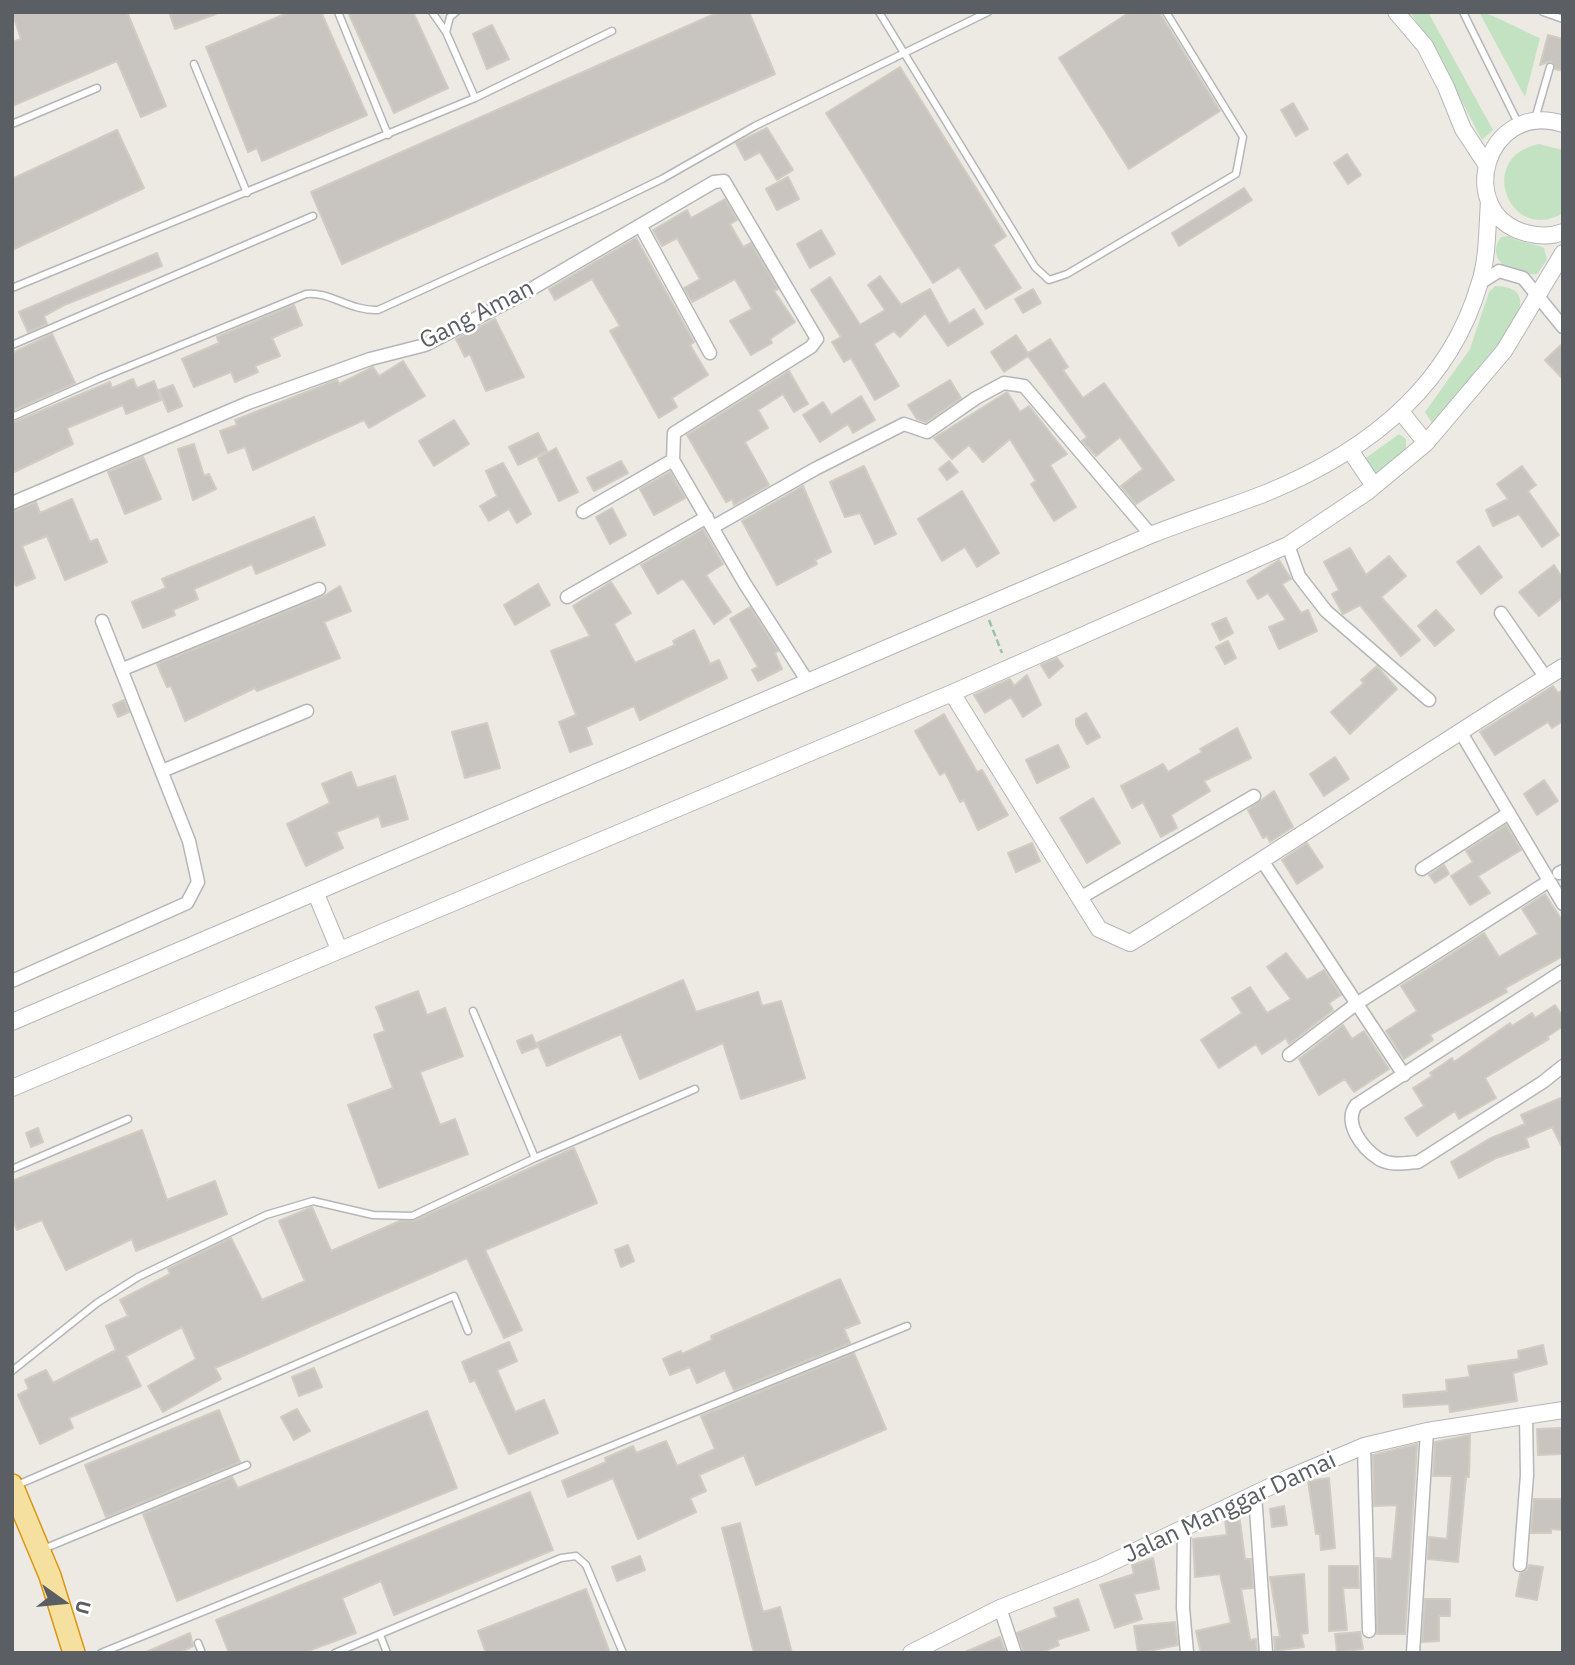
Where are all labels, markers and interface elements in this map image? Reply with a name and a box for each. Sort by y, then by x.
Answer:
street label: Gang Aman [415,274,539,356]
street label: Jalan Manggar Damai [1119,1446,1341,1570]
north arrow [28,1567,98,1637]
text: U [70,1598,97,1617]

